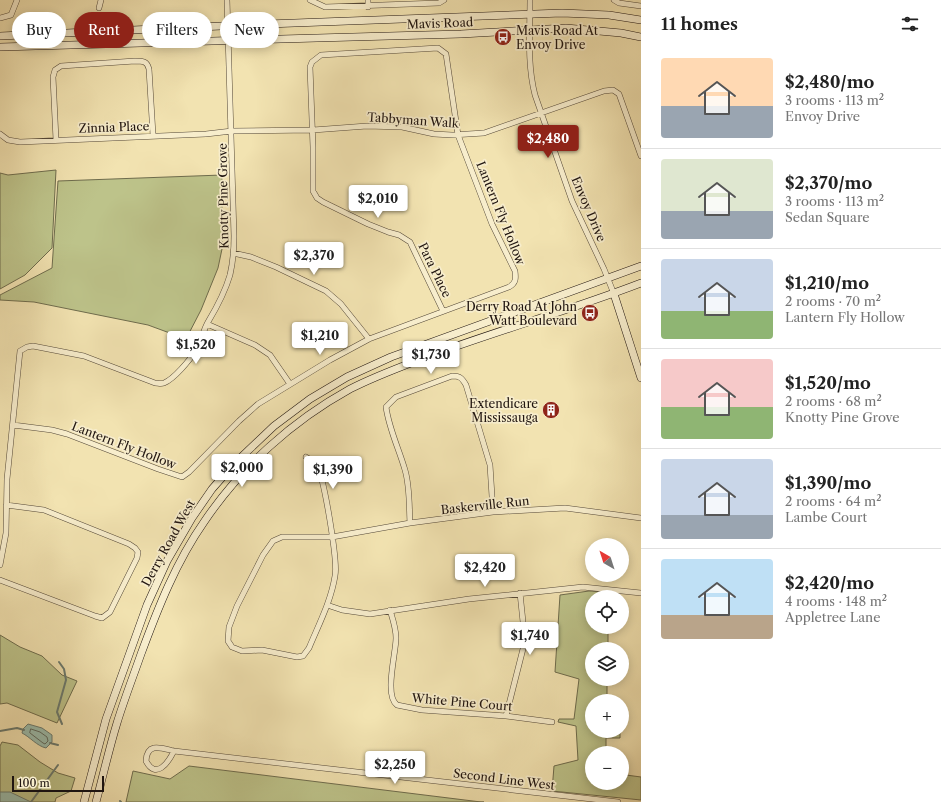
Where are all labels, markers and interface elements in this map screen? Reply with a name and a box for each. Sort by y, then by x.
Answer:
chip: Buy [12,12,66,48]
chip: Rent [74,12,134,48]
chip: Filters [142,12,212,48]
chip: New [220,12,279,48]
icon: filters [899,13,921,35]
street label: Mavis Road [407,14,474,32]
text: 11 homes [661,14,738,34]
place label: Mavis Road At Envoy Drive [516,23,599,52]
bus stop icon: Mavis Road At Envoy Drive [493,27,513,47]
text: $2,480/mo [785,72,874,92]
icon: home [693,74,741,122]
text: 3 rooms · 113 m² [785,92,884,108]
text: Envoy Drive [785,108,860,124]
street label: Tabbyman Walk [367,109,460,131]
street label: Zinnia Place [78,118,150,136]
pin: $2,480 [515,125,581,159]
text: $2,480 [527,130,569,146]
street label: Knotty Pine Grove [215,143,231,249]
street label: Lantern Fly Hollow [473,159,529,268]
text: $2,370/mo [785,173,872,193]
street label: Envoy Drive [569,174,610,244]
icon: home [693,175,741,223]
pin: $2,010 [345,185,411,219]
text: $2,010 [358,190,398,206]
text: 3 rooms · 113 m² [785,193,884,209]
text: Sedan Square [785,209,870,225]
street label: Para Place [415,240,455,300]
pin: $2,370 [281,242,347,276]
text: $2,370 [294,247,334,263]
text: $1,210/mo [785,273,869,293]
icon: home [693,275,741,323]
text: 2 rooms · 70 m² [785,293,881,309]
place label: Derry Road At John Watt Boulevard [466,299,578,328]
bus stop icon: Derry Road At John Watt Boulevard [580,303,600,323]
text: Lantern Fly Hollow [785,309,905,325]
pin: $1,210 [287,322,353,356]
text: $1,210 [301,327,339,343]
pin: $1,520 [163,331,229,365]
text: $1,520 [176,336,216,352]
pin: $1,730 [398,341,464,375]
text: $1,730 [412,346,450,362]
text: $1,520/mo [785,373,871,393]
icon: home [693,375,741,423]
text: 2 rooms · 68 m² [785,393,882,409]
place label: Extendicare Mississauga [469,396,539,425]
building icon: Extendicare Mississauga [541,400,561,420]
text: Knotty Pine Grove [785,409,899,425]
street label: Lantern Fly Hollow [70,418,179,472]
pin: $2,000 [209,454,275,488]
pin: $1,390 [300,456,366,490]
text: $2,000 [220,459,264,475]
text: $1,390 [313,461,353,477]
text: $1,390/mo [785,473,871,493]
icon: home [693,475,741,523]
street label: Baskerville Run [440,493,531,517]
text: 2 rooms · 64 m² [785,493,882,509]
street label: Derry Road West [138,496,198,589]
text: Lambe Court [785,509,867,525]
north arrow [585,538,629,582]
map controls [585,538,629,790]
pin: $2,420 [452,554,518,588]
text: $2,420 [464,559,506,575]
text: $2,420/mo [785,573,874,593]
icon: home [693,575,741,623]
button: locate [585,590,629,634]
text: 4 rooms · 148 m² [785,593,887,609]
text: Appletree Lane [785,609,881,625]
pin: $1,740 [497,622,563,656]
text: $1,740 [511,627,549,643]
button: layers [585,642,629,686]
street label: White Pine Court [410,690,514,714]
button: + [585,694,629,738]
button: − [585,746,629,790]
pin: $2,250 [362,751,428,785]
text: $2,250 [374,756,416,772]
street label: Second Line West [452,765,556,793]
scale bar [12,774,104,793]
text: 100 m [18,776,50,790]

